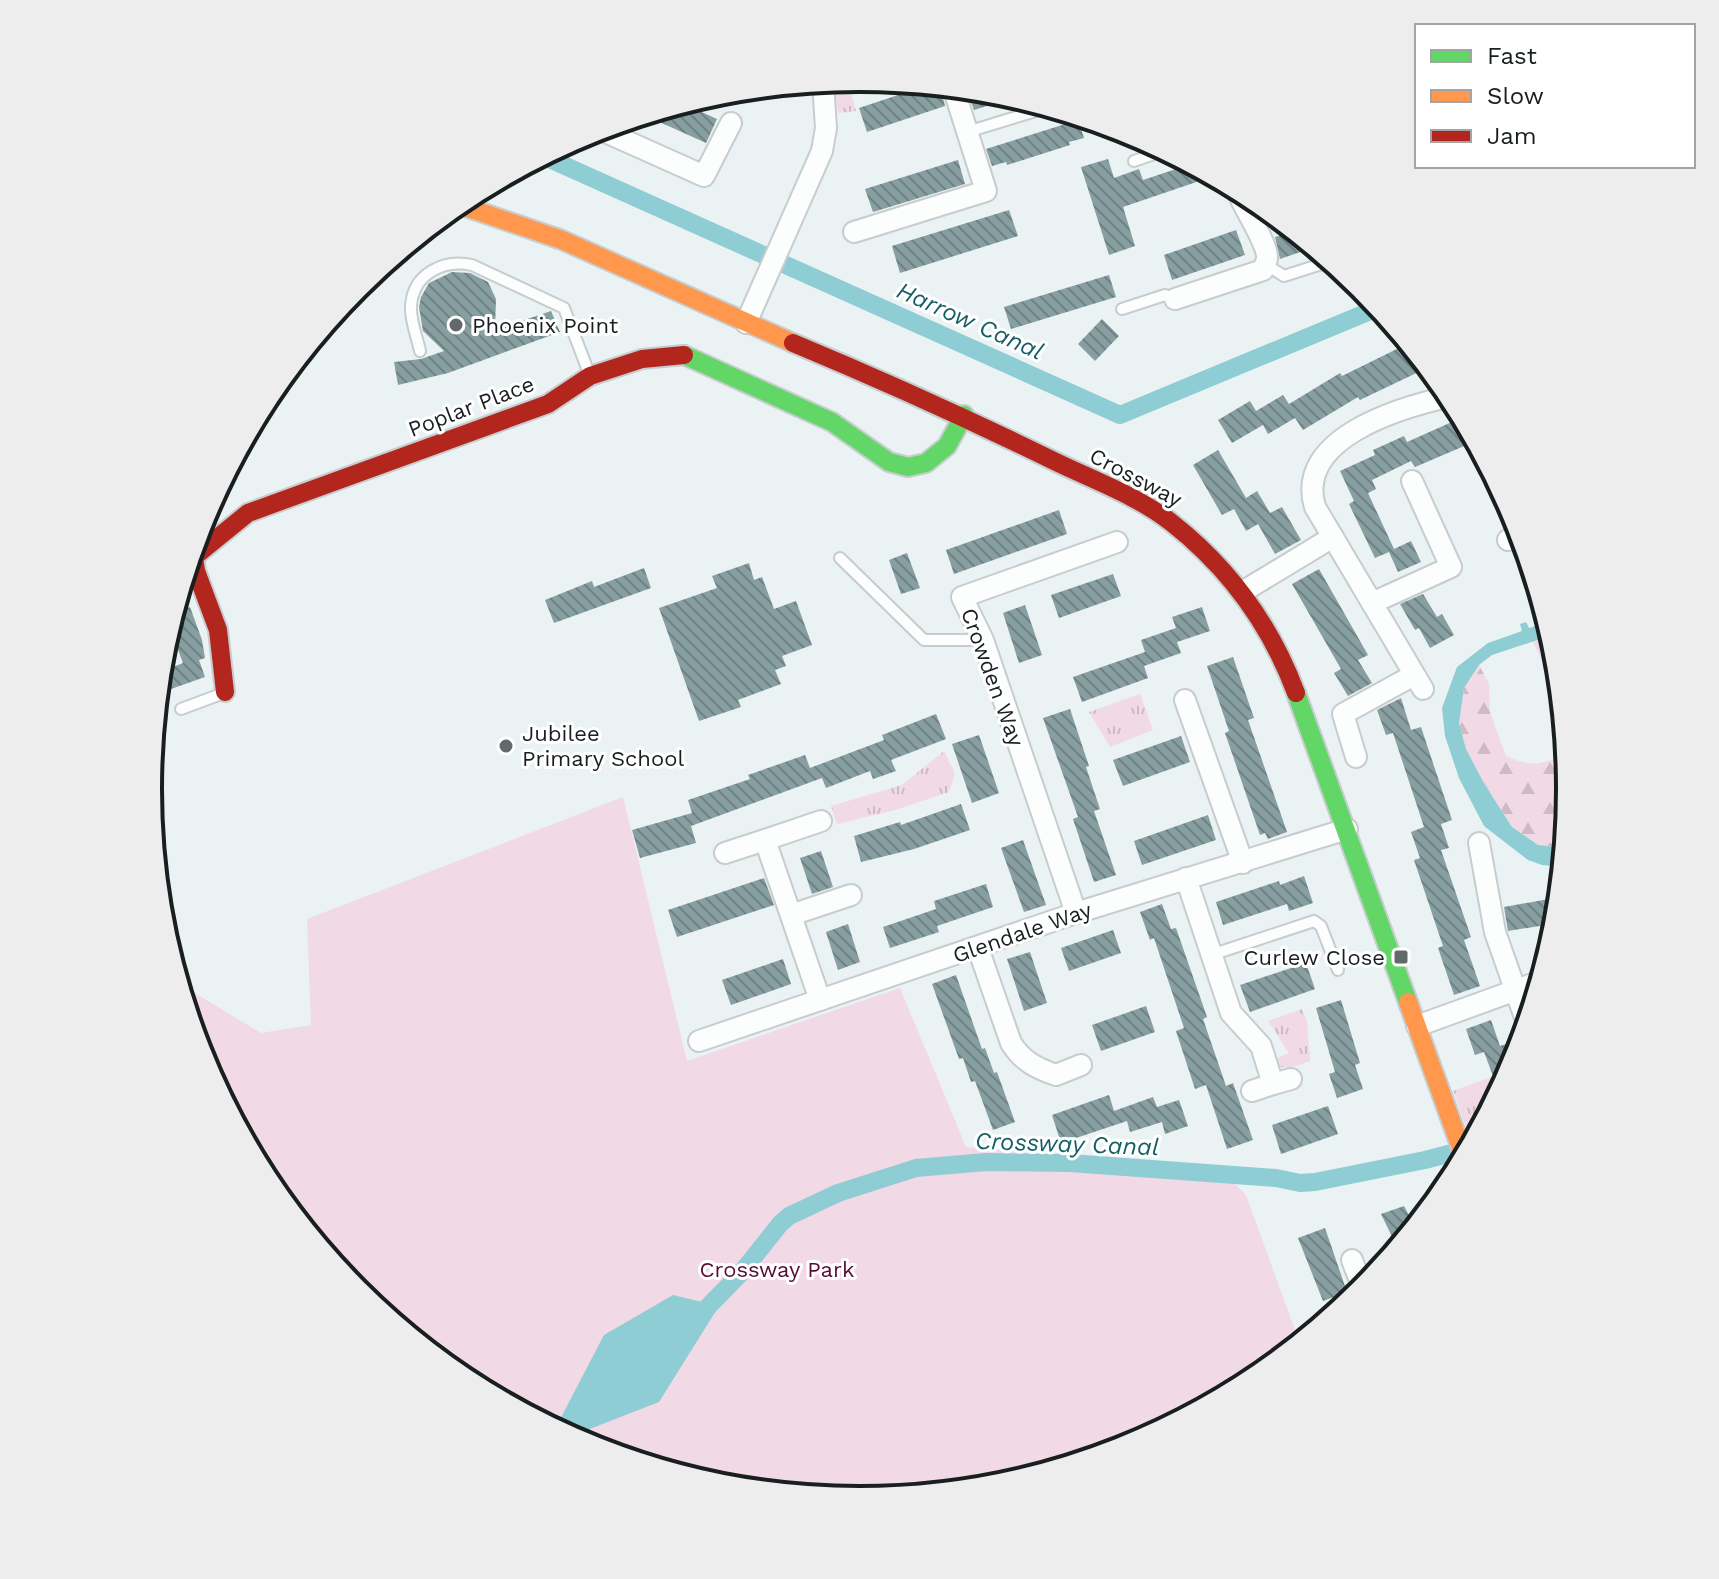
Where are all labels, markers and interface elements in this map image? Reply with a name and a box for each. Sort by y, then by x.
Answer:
legend [1415,24,1695,168]
text: Fast [1487,42,1537,70]
text: Slow [1487,82,1544,110]
text: Jam [1487,122,1537,150]
water label: Harrow Canal [892,276,1048,366]
place label: Phoenix Point [472,313,618,338]
marker: Phoenix Point [447,316,465,334]
street label: Poplar Place [405,371,538,442]
street label: Crossway [1085,443,1187,512]
street label: Crowden Way [956,605,1029,750]
place label: Jubilee Primary School [522,721,684,771]
marker: Jubilee Primary School [497,737,515,755]
street label: Glendale Way [950,897,1095,968]
place label: Curlew Close [1243,945,1385,970]
marker: Curlew Close [1392,948,1410,966]
water label: Crossway Canal [975,1127,1159,1161]
park label: Crossway Park [699,1257,855,1282]

